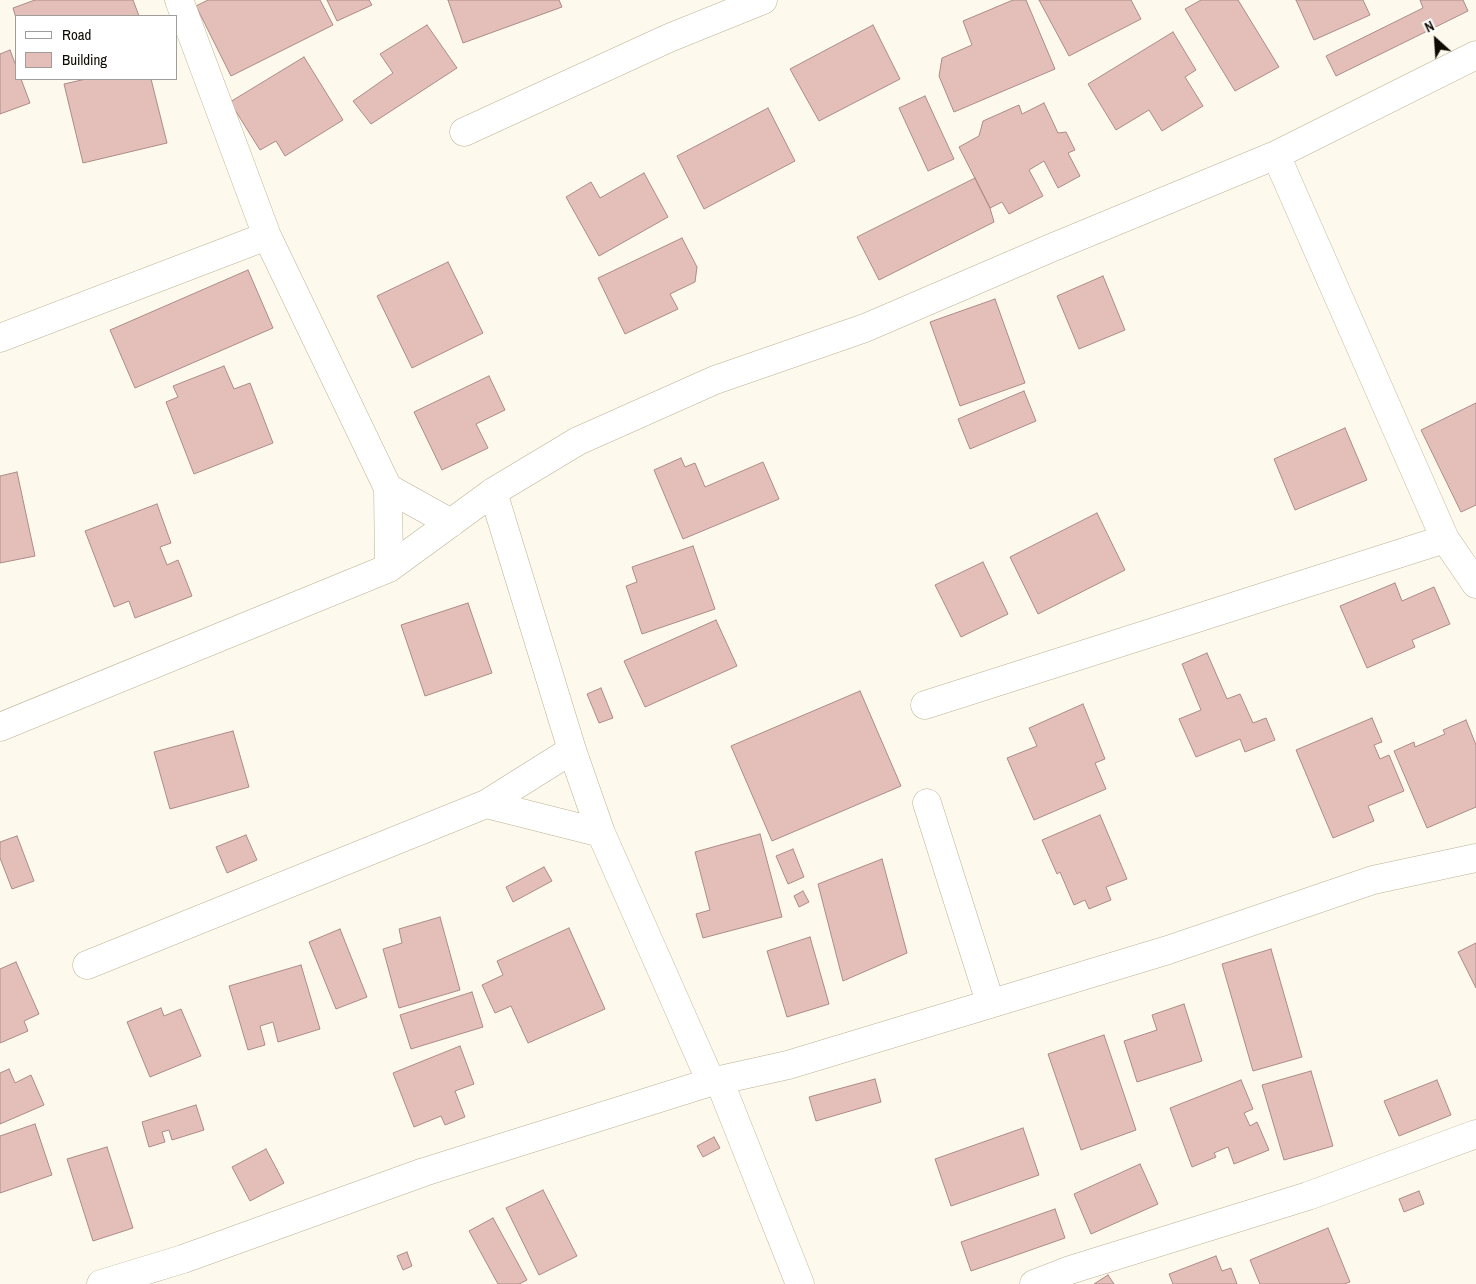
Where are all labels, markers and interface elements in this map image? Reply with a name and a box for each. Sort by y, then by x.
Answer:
legend [15,15,178,80]
north arrow [1411,15,1461,65]
text: N [1422,17,1437,36]
text: Road [62,24,91,45]
text: Building [62,49,107,70]

